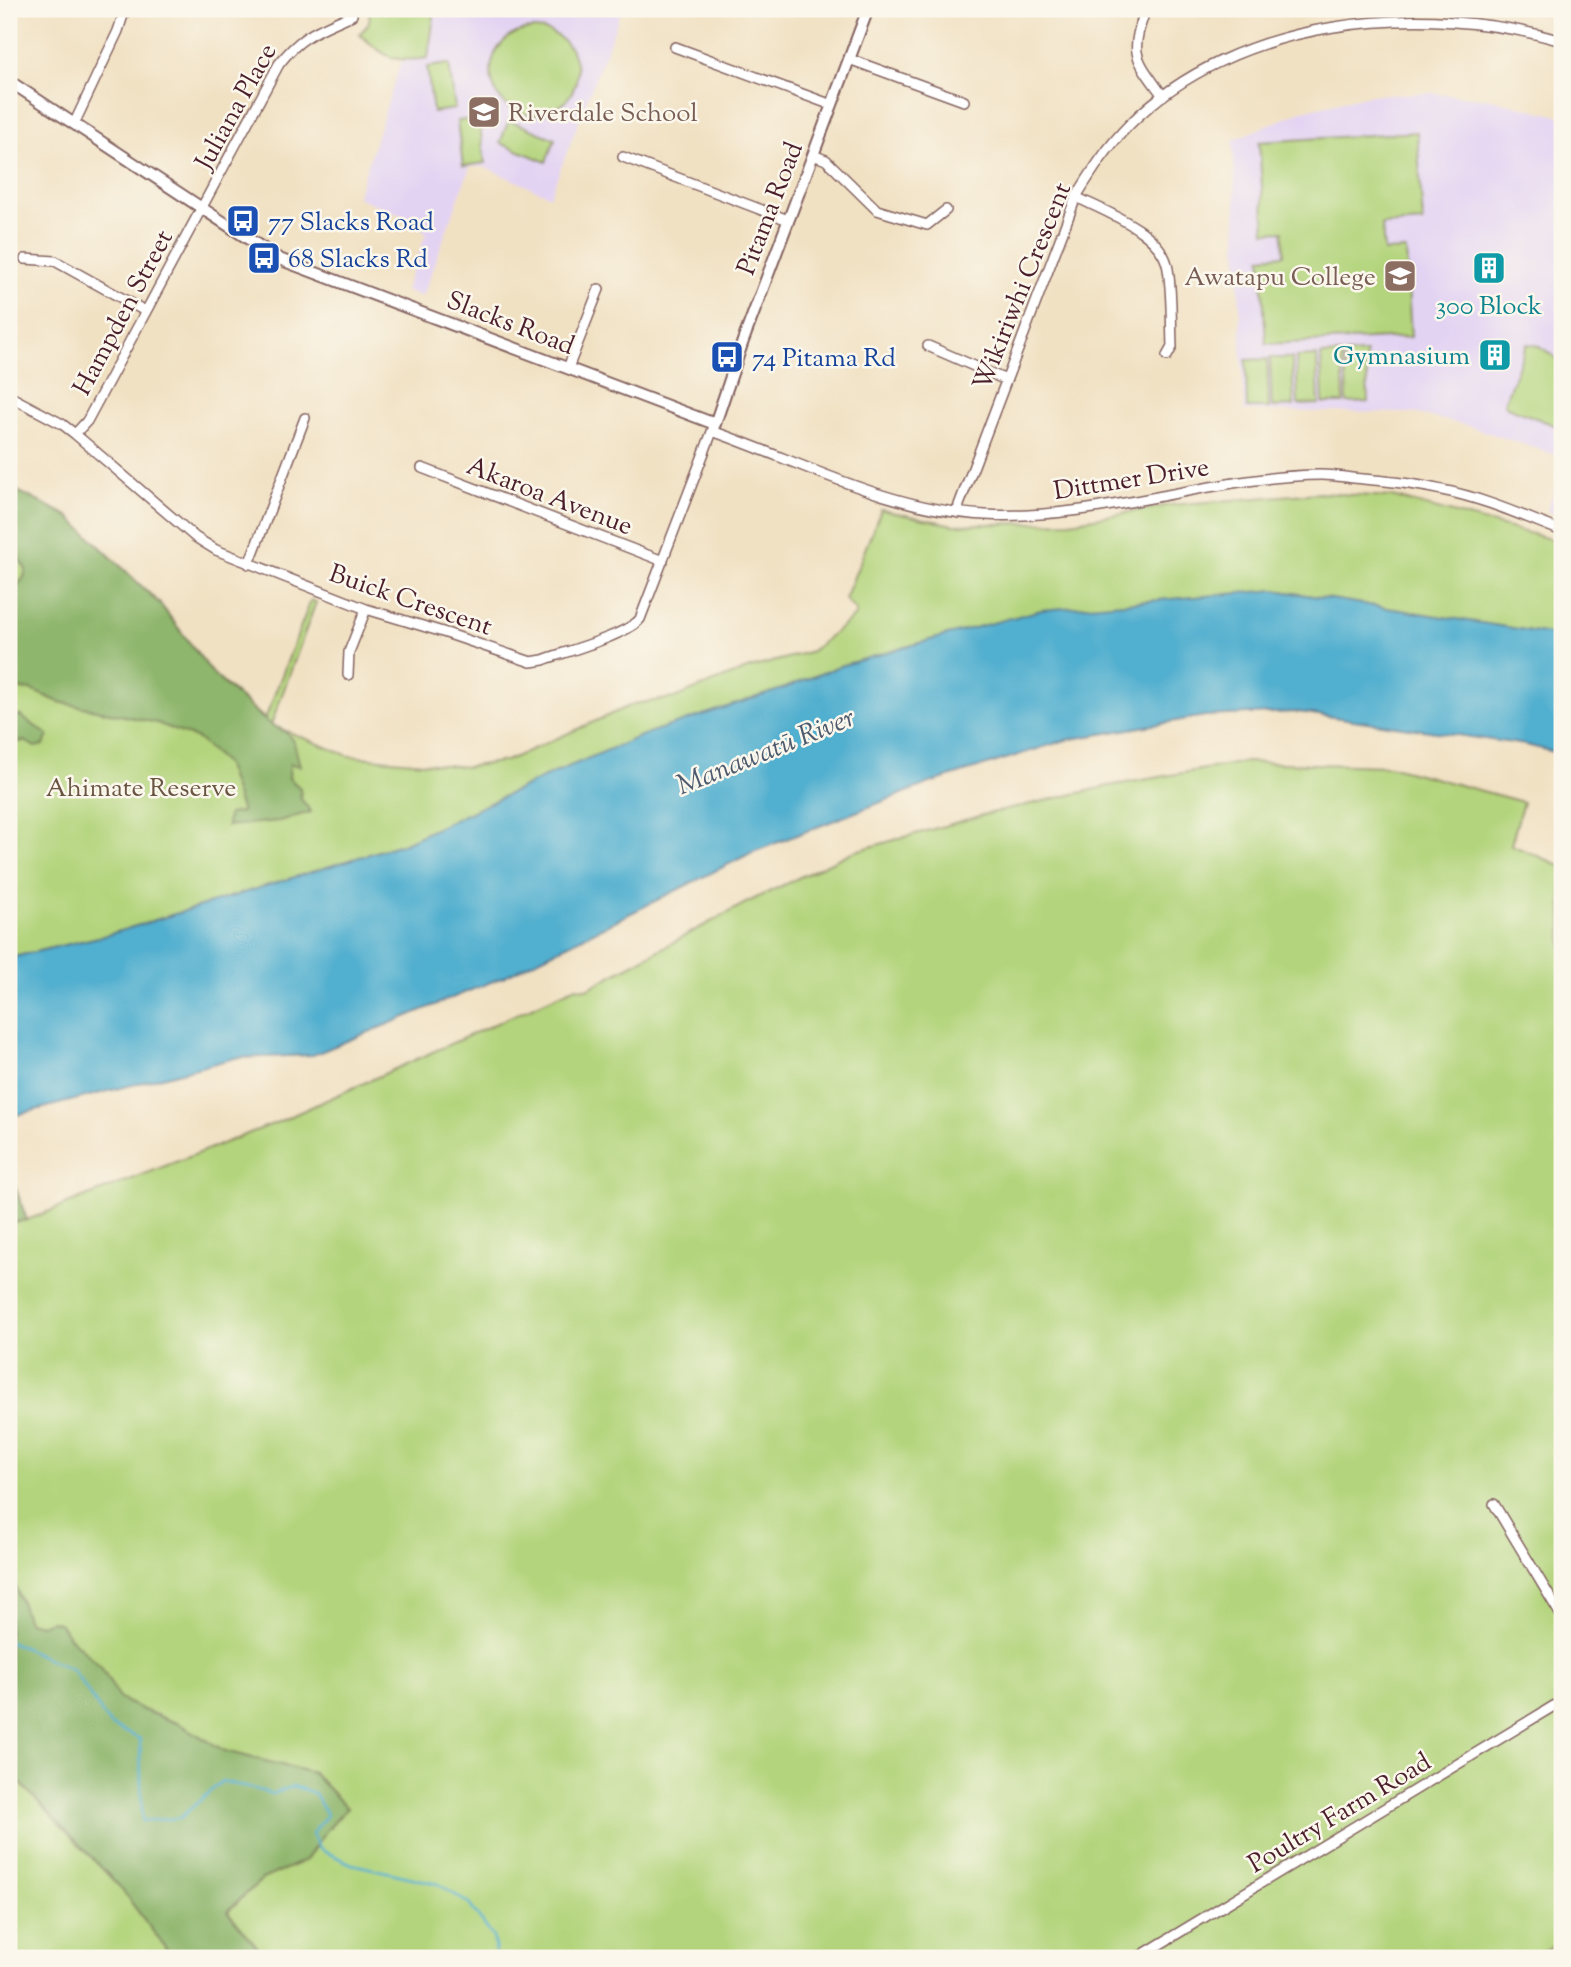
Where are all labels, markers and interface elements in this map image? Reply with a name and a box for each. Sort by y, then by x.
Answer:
street label: Juliana Place [186,37,287,179]
school or university icon: Riverdale School [465,93,503,131]
place label: Riverdale School [508,96,698,133]
street label: Pitama Road [729,137,814,281]
street label: Wikiriwhi Crescent [965,177,1082,396]
bus stop icon: 77 Slacks Road [224,202,262,240]
place label: 77 Slacks Road [268,205,434,242]
street label: Hampden Street [65,224,184,403]
bus stop icon: 68 Slacks Rd [245,239,283,277]
place label: 68 Slacks Rd [288,242,428,279]
building icon: 300 Block [1470,249,1508,287]
school or university icon: Awatapu College [1381,257,1419,295]
place label: Awatapu College [1184,260,1376,297]
street label: Slacks Road [441,283,580,366]
place label: 300 Block [1436,289,1542,326]
building icon: Gymnasium [1476,336,1514,374]
bus stop icon: 74 Pitama Rd [708,338,746,376]
place label: Gymnasium [1333,339,1470,376]
place label: 74 Pitama Rd [752,341,896,378]
street label: Akaroa Avenue [461,449,638,546]
street label: Dittmer Drive [1051,450,1212,511]
street label: Buick Crescent [324,556,497,647]
water label: Manawatū River [671,699,861,807]
park label: Ahimate Reserve [46,771,236,808]
street label: Poultry Farm Road [1242,1745,1439,1884]

